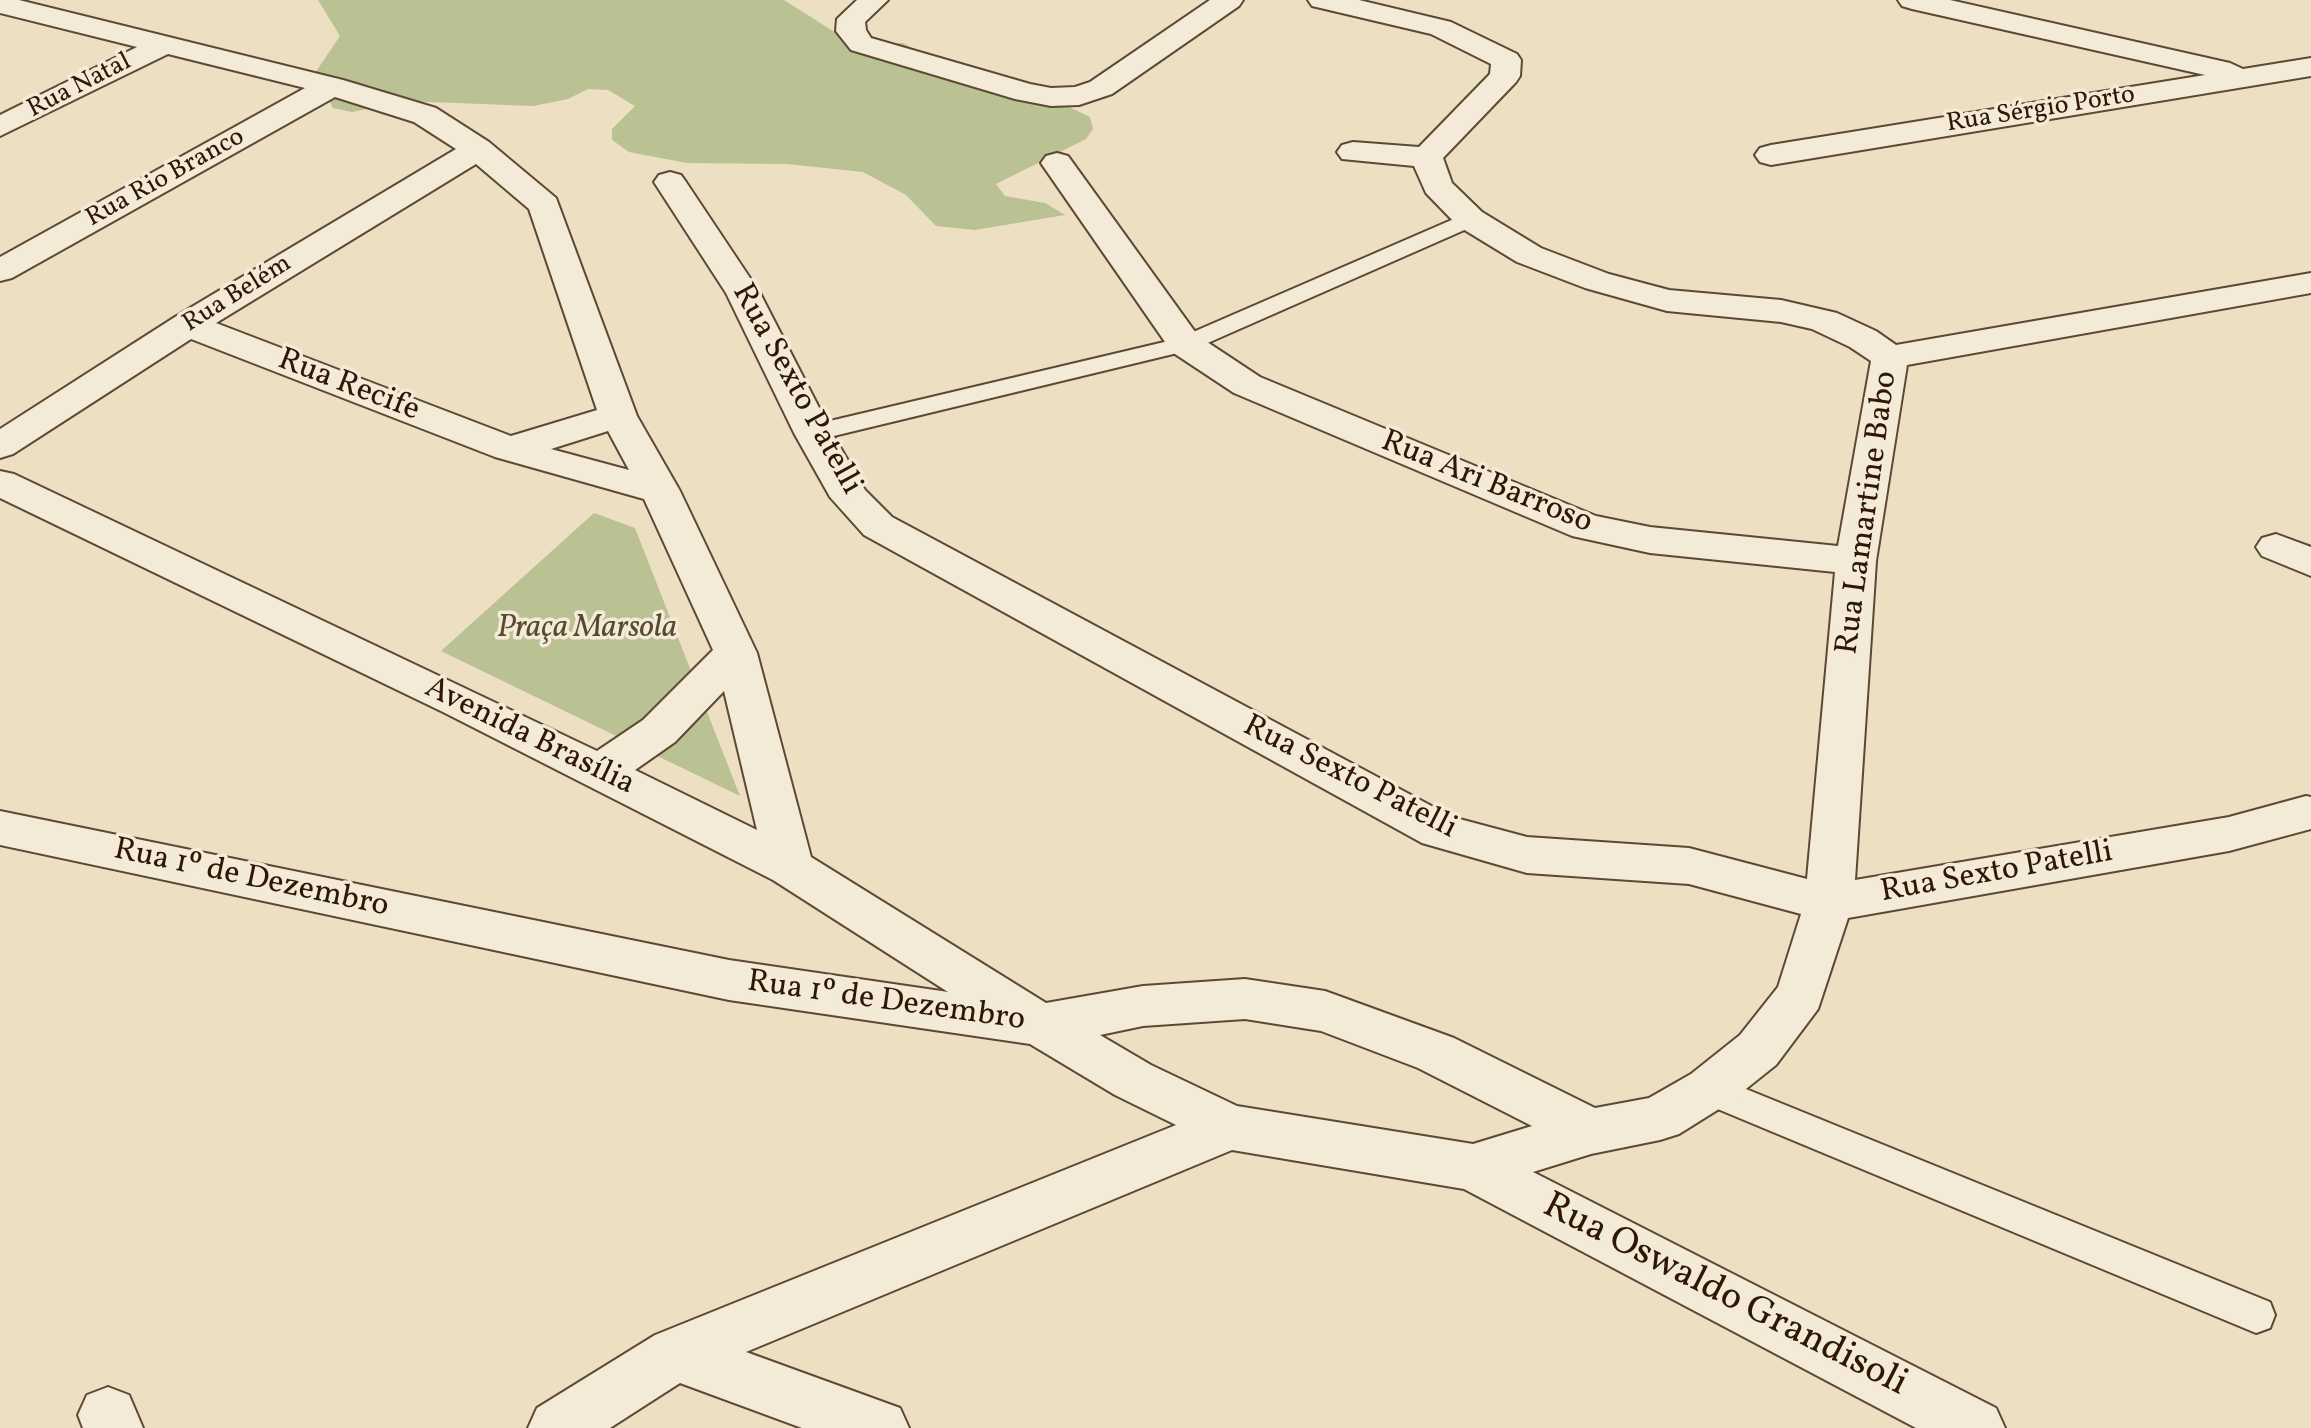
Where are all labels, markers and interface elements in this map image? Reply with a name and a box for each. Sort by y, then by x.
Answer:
street label: Rua Natal [23,48,137,126]
street label: Rua Sérgio Porto [1945,81,2137,141]
street label: Rua Rio Branco [81,123,251,235]
street label: Rua Belém [178,249,298,341]
street label: Rua Sexto Patelli [721,278,869,502]
street label: Rua Recife [272,342,424,432]
street label: Rua Lamartine Babo [1830,369,1908,657]
street label: Rua Ari Barroso [1375,424,1597,544]
park label: Praça Marsola [497,611,677,649]
street label: Avenida Brasília [418,671,640,805]
street label: Rua Sexto Patelli [1236,709,1462,849]
street label: Rua 1º de Dezembro [110,832,392,928]
street label: Rua Sexto Patelli [1878,835,2116,913]
street label: Rua 1º de Dezembro [745,964,1027,1042]
street label: Rua Oswaldo Grandisoli [1534,1185,1914,1409]

